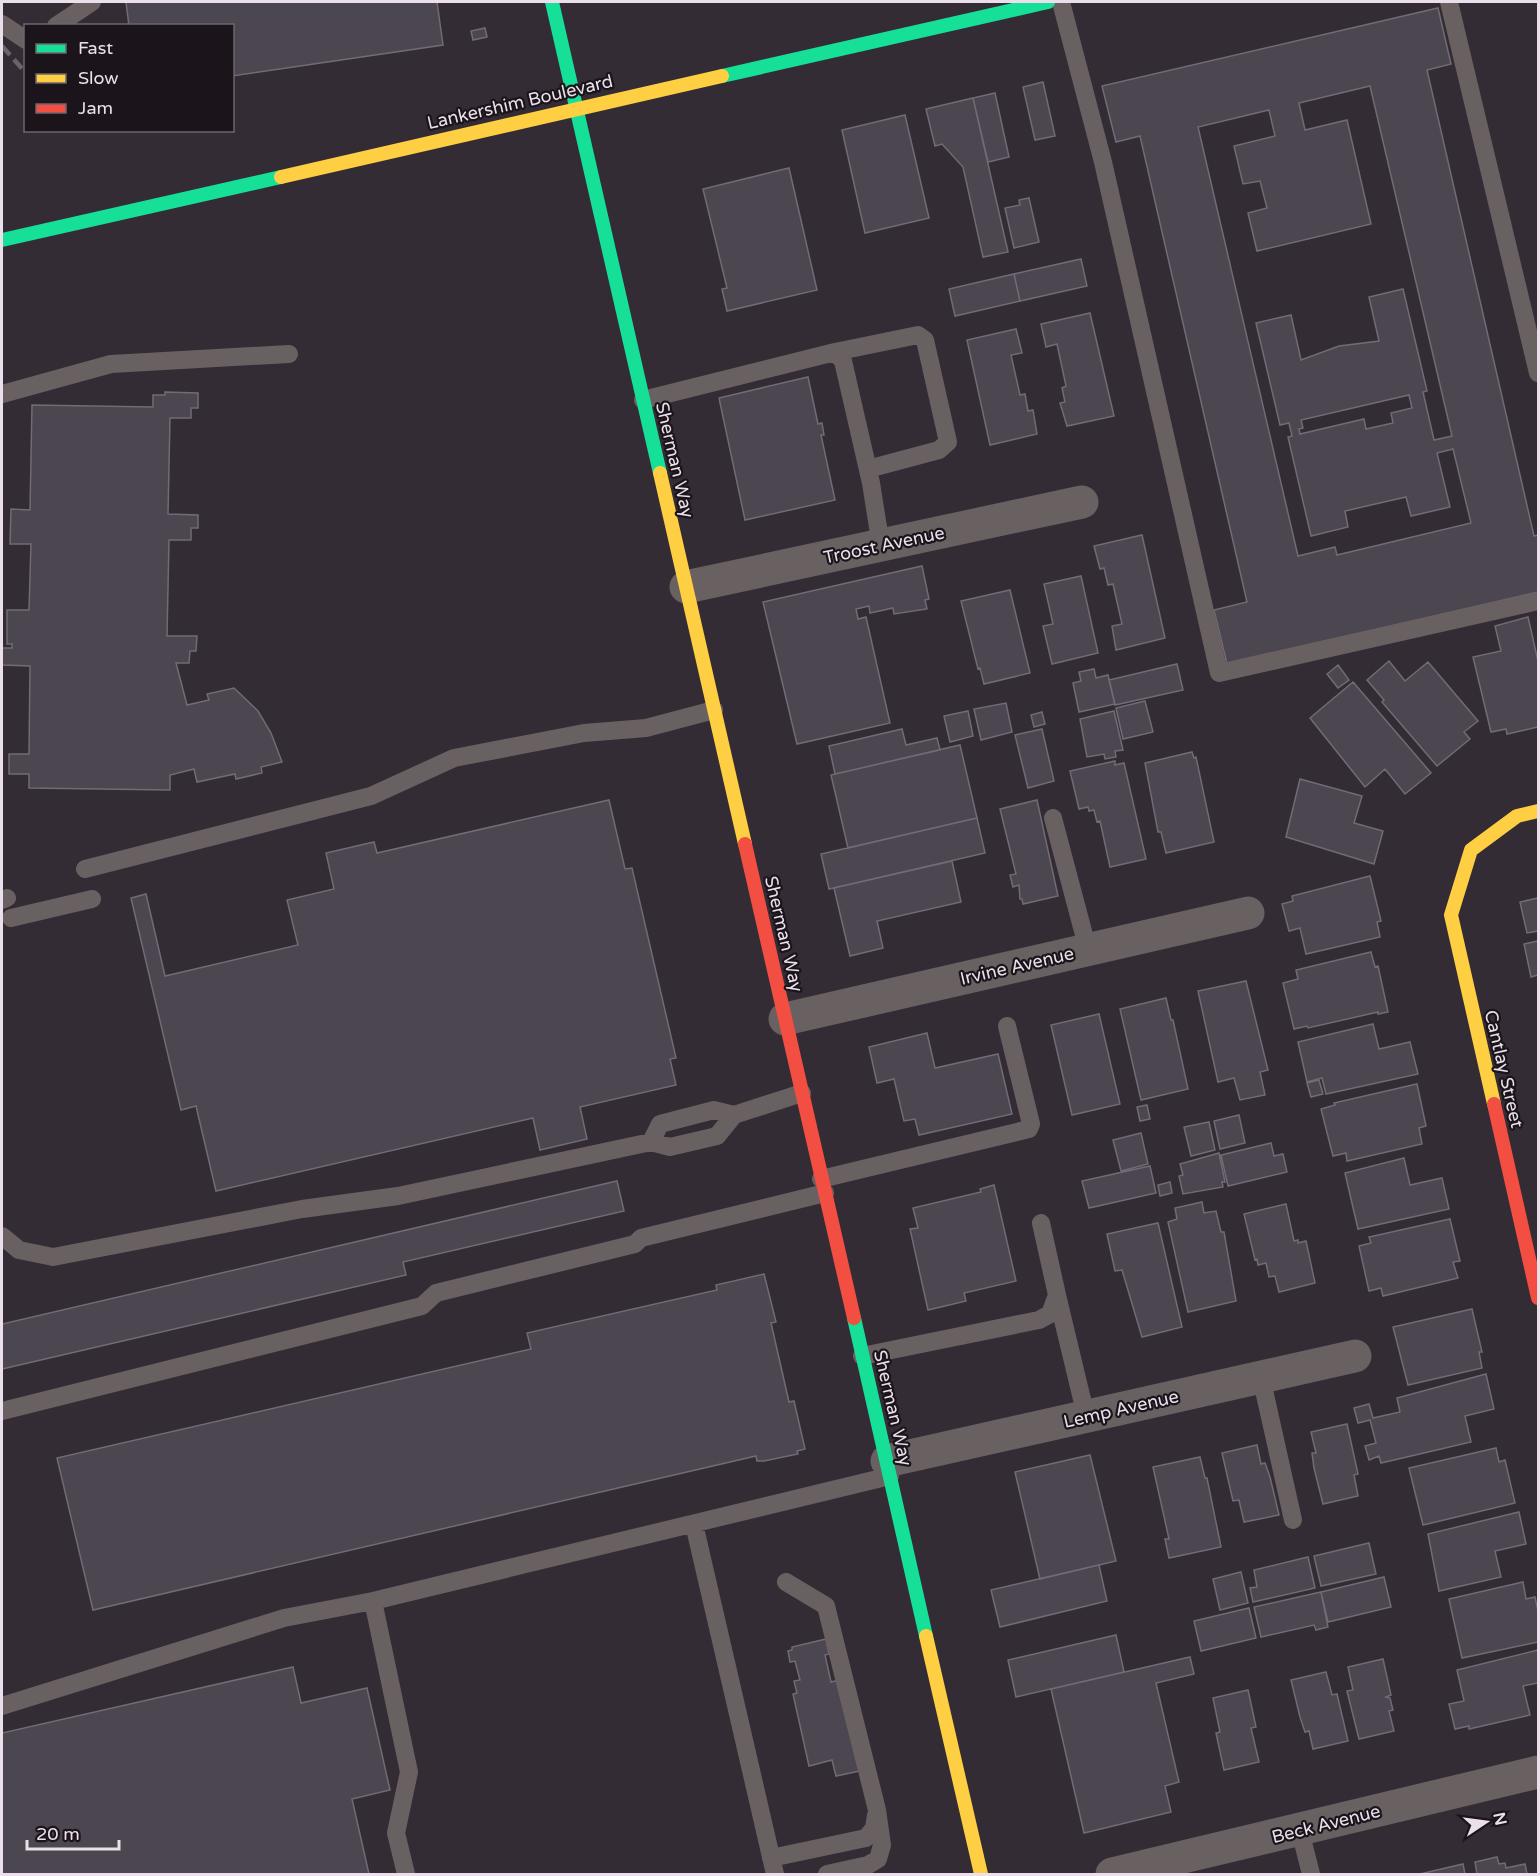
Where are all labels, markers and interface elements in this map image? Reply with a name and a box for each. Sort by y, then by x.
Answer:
legend [24,24,234,132]
text: Fast [78,37,113,59]
text: Slow [78,67,119,89]
street label: Lankershim Boulevard [425,70,615,134]
text: Jam [78,97,113,119]
street label: Sherman Way [651,400,699,520]
street label: Troost Avenue [822,521,946,569]
street label: Sherman Way [760,874,808,994]
street label: Irvine Avenue [958,942,1076,990]
street label: Cantlay Street [1480,1008,1528,1130]
street label: Sherman Way [869,1348,917,1468]
street label: Lemp Avenue [1061,1385,1181,1433]
north arrow [1456,1792,1516,1852]
street label: Beck Avenue [1269,1800,1383,1848]
text: N [1488,1810,1511,1827]
scale bar [27,1813,118,1851]
text: 20 m [36,1823,80,1845]

